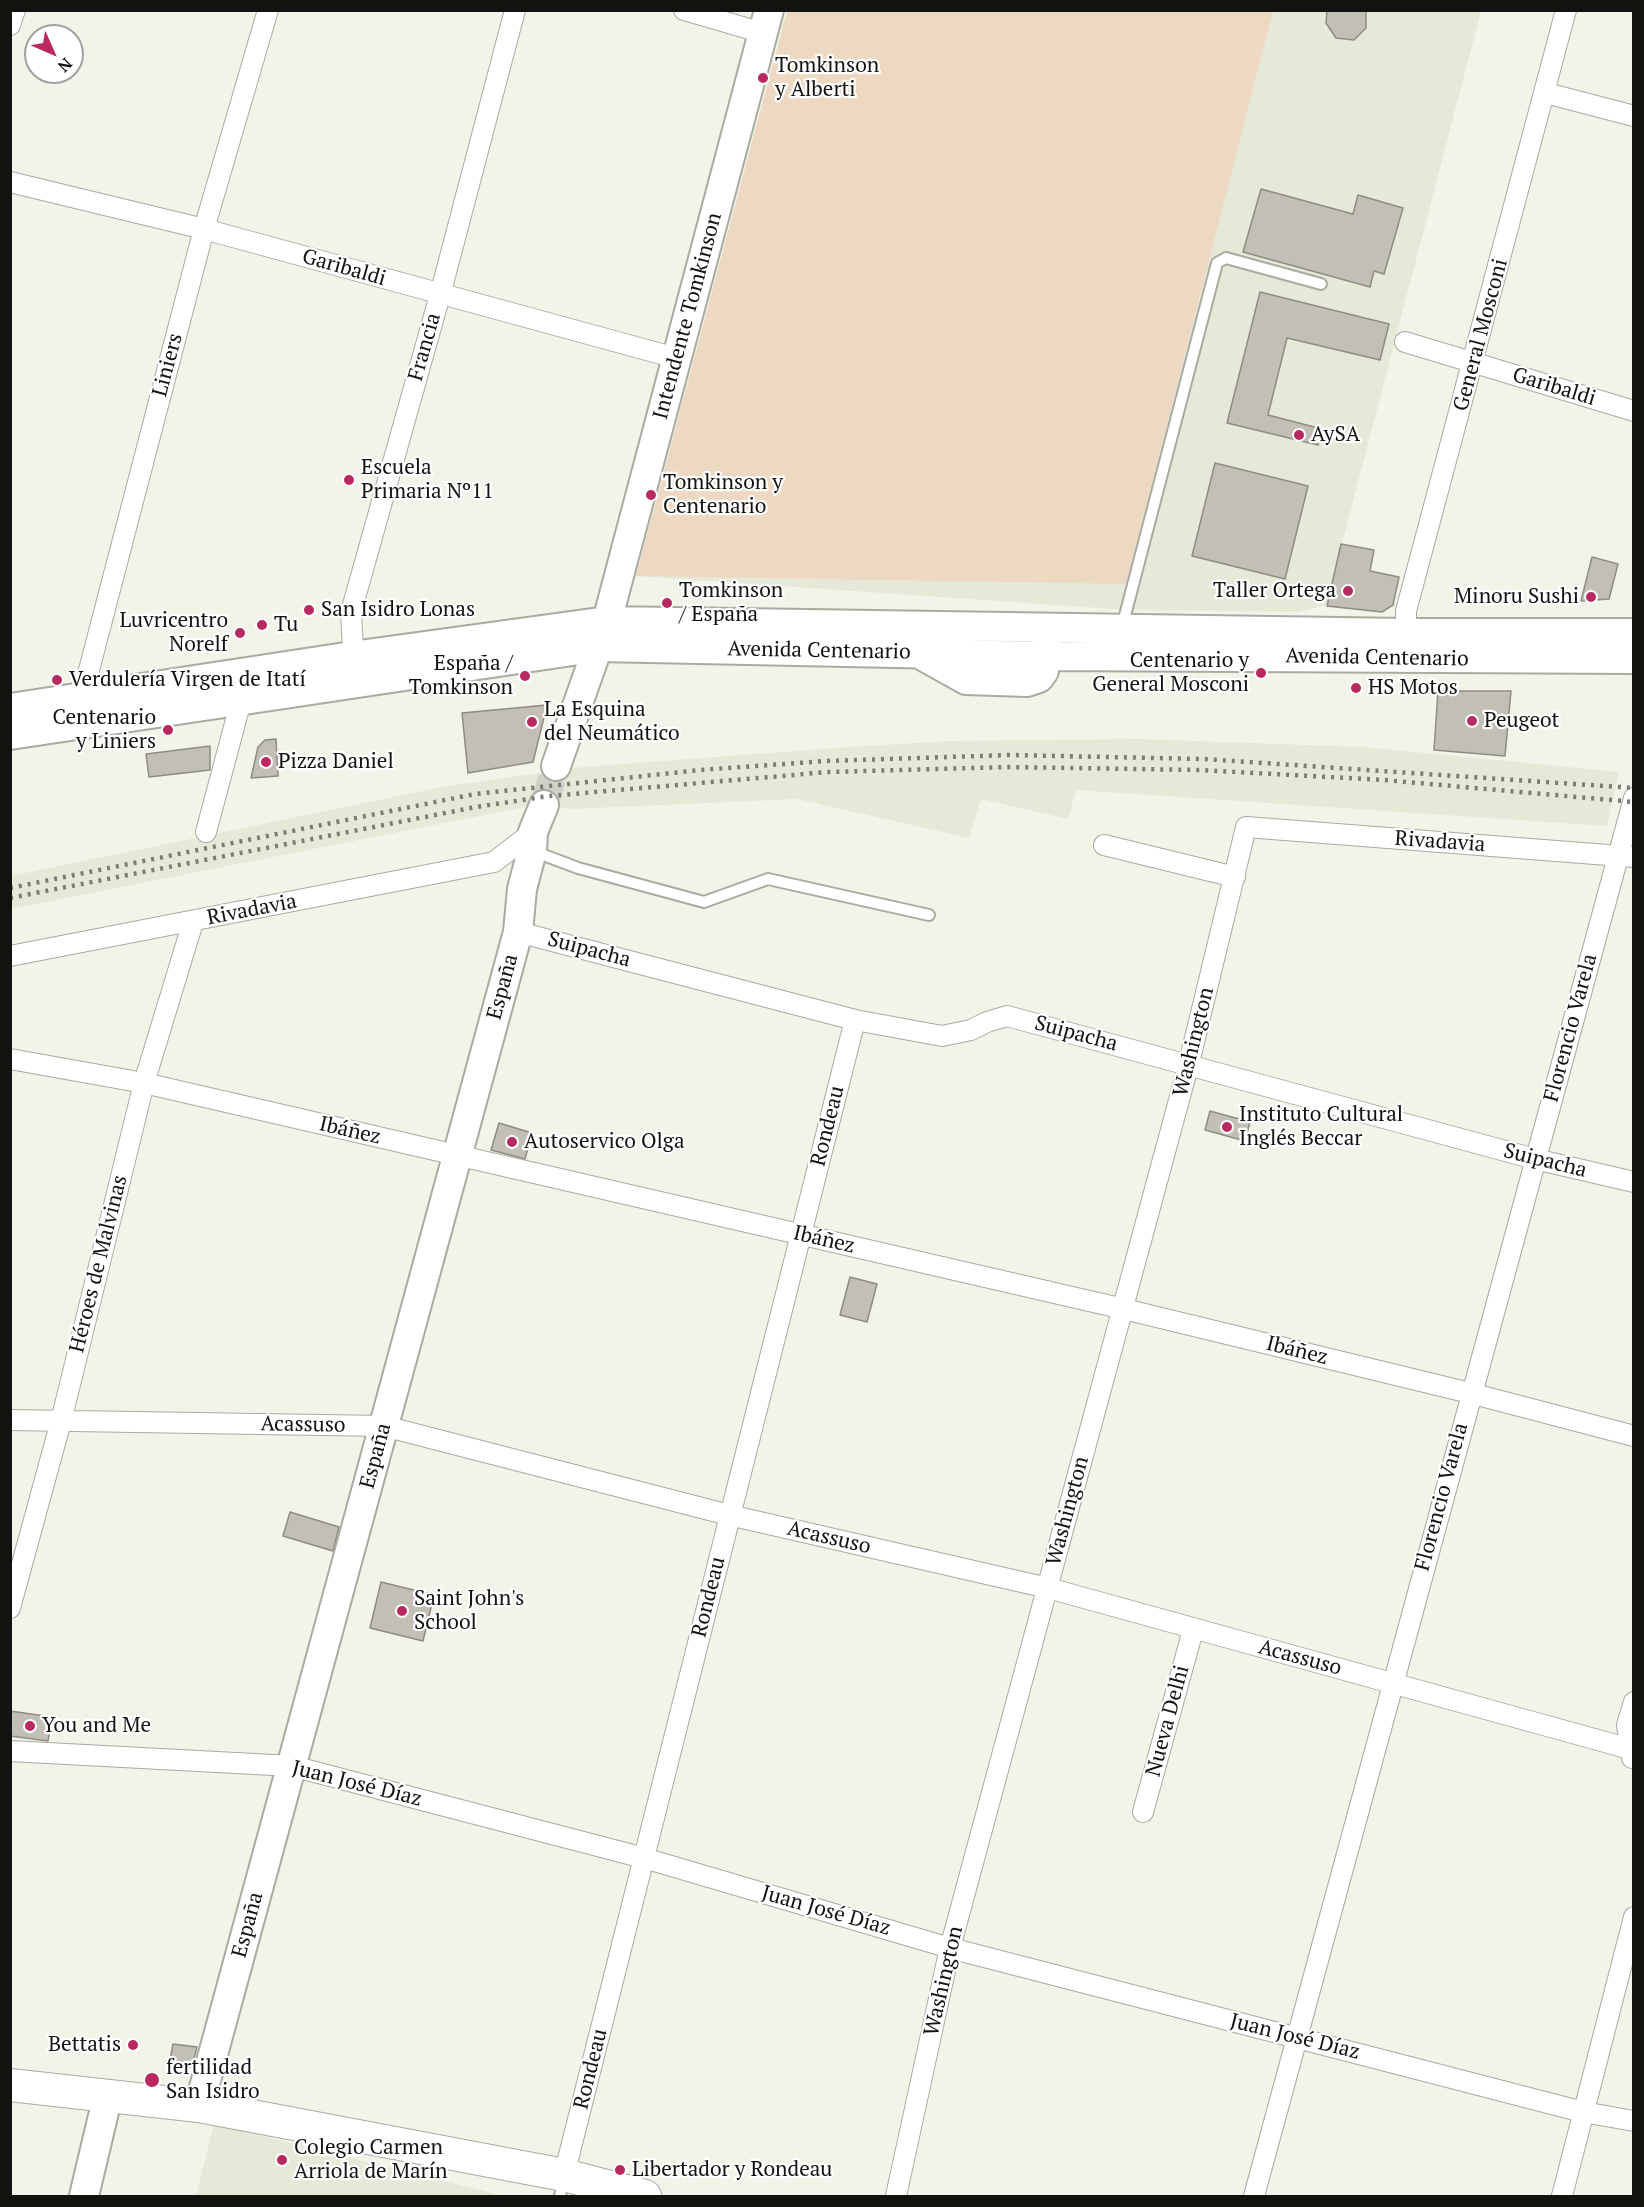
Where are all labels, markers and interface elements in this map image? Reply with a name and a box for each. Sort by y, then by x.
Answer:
north arrow [24,24,84,84]
text: N [53,53,77,77]
place label: Tomkinson y Alberti [775,53,879,103]
marker: Tomkinson y Alberti [756,71,770,85]
street label: Intendente Tomkinson [648,210,728,422]
street label: Garibaldi [299,244,389,292]
street label: General Mosconi [1449,256,1513,414]
street label: Francia [403,310,447,384]
street label: Liniers [147,331,189,399]
street label: Garibaldi [1509,362,1599,412]
place label: AySA [1311,422,1360,448]
marker: AySA [1292,428,1306,442]
place label: Escuela Primaria Nº11 [361,455,494,505]
place label: Tomkinson y Centenario [663,470,783,520]
marker: Escuela Primaria Nº11 [342,473,356,487]
marker: Tomkinson y Centenario [644,488,658,502]
place label: Tomkinson / España [679,578,783,628]
place label: Taller Ortega [1213,578,1336,604]
marker: Taller Ortega [1341,584,1355,598]
place label: Minoru Sushi [1454,584,1579,610]
marker: Minoru Sushi [1584,590,1598,604]
marker: Tomkinson / España [660,596,674,610]
place label: San Isidro Lonas [321,597,475,623]
marker: San Isidro Lonas [302,603,316,617]
place label: Luvricentro Norelf [119,608,228,658]
place label: Tu [274,612,298,638]
marker: Tu [255,618,269,632]
marker: Luvricentro Norelf [233,626,247,640]
street label: Avenida Centenario [727,637,911,665]
street label: Avenida Centenario [1285,644,1469,672]
place label: Centenario y General Mosconi [1092,648,1249,698]
place label: España / Tomkinson [409,651,513,701]
marker: Centenario y General Mosconi [1254,666,1268,680]
place label: Verdulería Virgen de Itatí [69,667,306,693]
marker: España / Tomkinson [518,669,532,683]
marker: Verdulería Virgen de Itatí [50,673,64,687]
place label: HS Motos [1368,675,1458,701]
marker: HS Motos [1349,681,1363,695]
place label: La Esquina del Neumático [544,697,679,747]
place label: Centenario y Liniers [53,705,156,755]
place label: Peugeot [1484,708,1559,734]
marker: Peugeot [1465,714,1479,728]
marker: La Esquina del Neumático [525,715,539,729]
marker: Centenario y Liniers [161,723,175,737]
place label: Pizza Daniel [278,749,394,775]
marker: Pizza Daniel [259,755,273,769]
street label: Rivadavia [1394,826,1486,858]
street label: Rivadavia [205,889,299,931]
street label: Suipacha [545,927,633,973]
street label: España [482,951,524,1023]
street label: Florencio Varela [1539,951,1603,1105]
street label: Washington [1168,985,1220,1099]
street label: Suipacha [1032,1011,1120,1057]
street label: Rondeau [806,1083,850,1169]
place label: Instituto Cultural Inglés Beccar [1239,1102,1403,1152]
street label: Ibáñez [317,1112,383,1150]
marker: Instituto Cultural Inglés Beccar [1220,1120,1234,1134]
place label: Autoservico Olga [524,1129,684,1155]
marker: Autoservico Olga [505,1135,519,1149]
street label: Suipacha [1501,1139,1589,1183]
street label: Héroes de Malvinas [65,1173,133,1355]
street label: Ibáñez [791,1221,857,1259]
street label: Ibáñez [1264,1331,1330,1371]
street label: Acassuso [260,1412,346,1438]
street label: España [355,1420,397,1492]
street label: Florencio Varela [1410,1420,1474,1574]
street label: Washington [1041,1454,1095,1568]
street label: Acassuso [785,1516,873,1560]
street label: Rondeau [687,1554,731,1640]
place label: Saint John's School [414,1586,524,1636]
marker: Saint John's School [395,1604,409,1618]
street label: Acassuso [1256,1635,1344,1681]
street label: Nueva Delhi [1141,1663,1195,1779]
place label: You and Me [42,1713,151,1739]
marker: You and Me [23,1719,37,1733]
street label: Juan José Díaz [289,1756,425,1812]
street label: Juan José Díaz [759,1881,893,1941]
street label: España [227,1889,269,1961]
street label: Washington [919,1924,969,2038]
street label: Juan José Díaz [1227,2009,1363,2065]
street label: Rondeau [569,2026,613,2112]
place label: Bettatis [48,2032,121,2058]
marker: Bettatis [126,2038,140,2052]
place label: fertilidad San Isidro [166,2055,260,2105]
marker: fertilidad San Isidro [143,2071,161,2089]
place label: Colegio Carmen Arriola de Marín [294,2135,447,2185]
marker: Colegio Carmen Arriola de Marín [275,2153,289,2167]
place label: Libertador y Rondeau [632,2157,832,2183]
marker: Libertador y Rondeau [613,2163,627,2177]

